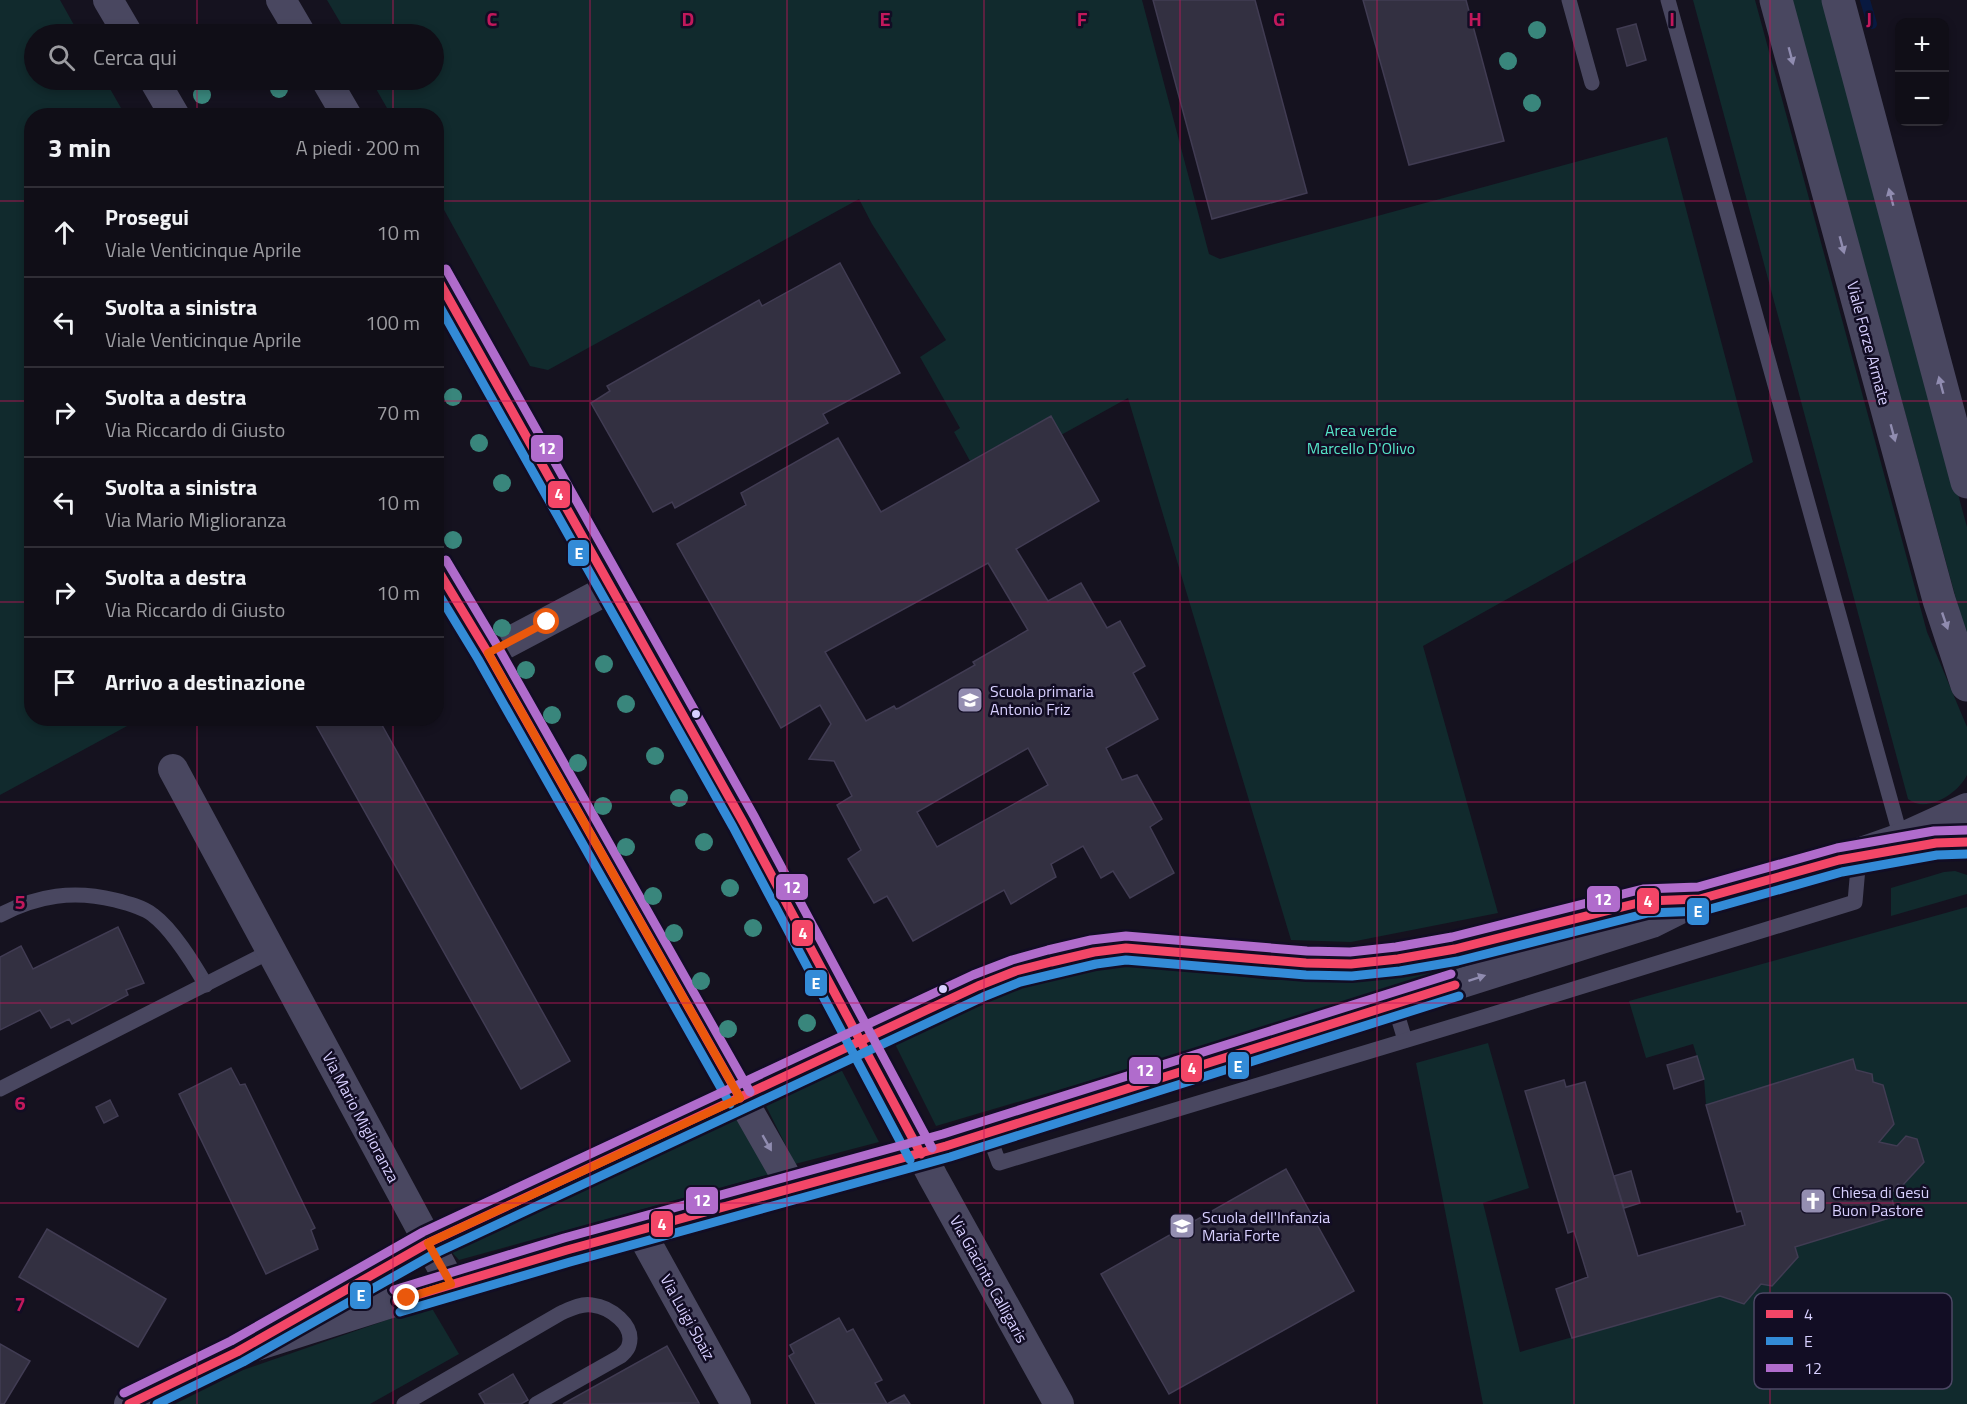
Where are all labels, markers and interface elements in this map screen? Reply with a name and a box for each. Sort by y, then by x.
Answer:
text: C [487,3,498,34]
text: D [682,3,694,34]
text: E [879,3,891,34]
text: F [1077,3,1088,34]
text: G [1273,3,1285,34]
text: H [1468,3,1482,34]
text: I [1669,3,1675,34]
text: J [1866,3,1872,34]
map controls [1895,18,1949,126]
button: + [1895,18,1949,72]
search box [24,24,444,90]
text: Cerca qui [93,40,177,74]
icon: search [45,41,78,74]
one-way arrow [1787,47,1797,66]
button: − [1895,72,1949,126]
text: 3 min [48,128,111,167]
text: A piedi · 200 m [296,132,420,163]
one-way arrow [1885,188,1895,206]
text: Prosegui [105,200,189,234]
icon: ahead [48,216,81,249]
text: 10 m [376,217,420,248]
text: Viale Venticinque Aprile [105,234,301,265]
one-way arrow [1838,236,1848,254]
street label: Viale Forze Armate [1841,278,1897,408]
text: Svolta a sinistra [105,290,257,324]
icon: left [48,306,81,339]
text: 100 m [365,307,420,338]
text: Viale Venticinque Aprile [105,324,301,355]
one-way arrow [1936,376,1945,394]
text: Svolta a destra [105,380,247,414]
icon: right [48,396,81,429]
text: 70 m [376,397,420,428]
text: Via Riccardo di Giusto [105,414,285,445]
park label: Area verde Marcello D'Olivo [1307,418,1415,460]
one-way arrow [1889,424,1899,442]
line badge: 12 [530,434,564,463]
text: 12 [538,436,556,460]
text: Svolta a sinistra [105,470,257,504]
line badge: 4 [547,480,571,509]
text: 4 [555,482,564,506]
icon: left [48,486,81,519]
text: 10 m [376,487,420,518]
text: Via Mario Miglioranza [105,504,286,535]
line badge: E [567,539,590,567]
text: E [575,541,584,565]
text: Svolta a destra [105,560,247,594]
icon: right [48,576,81,609]
text: 10 m [376,577,420,608]
text: Via Riccardo di Giusto [105,594,285,625]
route start [533,608,559,634]
one-way arrow [1941,612,1951,630]
text: Arrivo a destinazione [105,665,305,699]
icon: arrive [48,666,81,699]
place label: Scuola primaria Antonio Friz [990,679,1094,721]
school or university icon: Scuola primaria Antonio Friz [955,685,985,715]
unlabelled marker [690,708,702,720]
line badge: 12 [775,873,809,901]
text: 12 [783,875,801,899]
line badge: 12 [1586,885,1621,913]
text: 5 [14,886,26,917]
text: 12 [1594,887,1612,911]
line badge: 4 [1636,887,1660,915]
text: 4 [1644,889,1653,913]
line badge: E [1686,897,1710,926]
text: E [1694,899,1703,923]
line badge: 4 [791,919,814,947]
text: 4 [799,921,808,945]
line badge: E [804,969,828,997]
text: E [812,971,821,995]
one-way arrow [1468,973,1486,982]
unlabelled marker [937,983,949,995]
street label: Via Mario Miglioranza [316,1047,406,1187]
line badge: E [1227,1051,1250,1080]
line badge: 4 [1180,1054,1203,1083]
text: E [1234,1054,1243,1078]
line badge: 12 [1128,1056,1162,1085]
text: 4 [1188,1056,1197,1080]
text: 12 [1136,1058,1154,1082]
text: 6 [14,1087,26,1118]
one-way arrow [761,1135,772,1151]
place label: Chiesa di Gesù Buon Pastore [1832,1180,1929,1222]
line badge: 12 [685,1186,719,1215]
church icon: Chiesa di Gesù Buon Pastore [1798,1186,1828,1216]
text: 12 [693,1188,711,1212]
place label: Scuola dell'Infanzia Maria Forte [1202,1205,1330,1247]
line badge: 4 [650,1210,674,1238]
street label: Via Giacinto Calligaris [944,1211,1034,1347]
school or university icon: Scuola dell'Infanzia Maria Forte [1167,1211,1197,1241]
text: 4 [658,1212,667,1236]
street label: Via Luigi Sbaiz [654,1270,722,1364]
line badge: E [349,1281,372,1310]
text: E [357,1283,366,1307]
route end [393,1284,419,1310]
text: 7 [14,1288,26,1319]
legend [1754,1293,1952,1389]
text: 4 [1804,1302,1813,1326]
text: E [1804,1329,1813,1353]
text: 12 [1804,1356,1822,1380]

